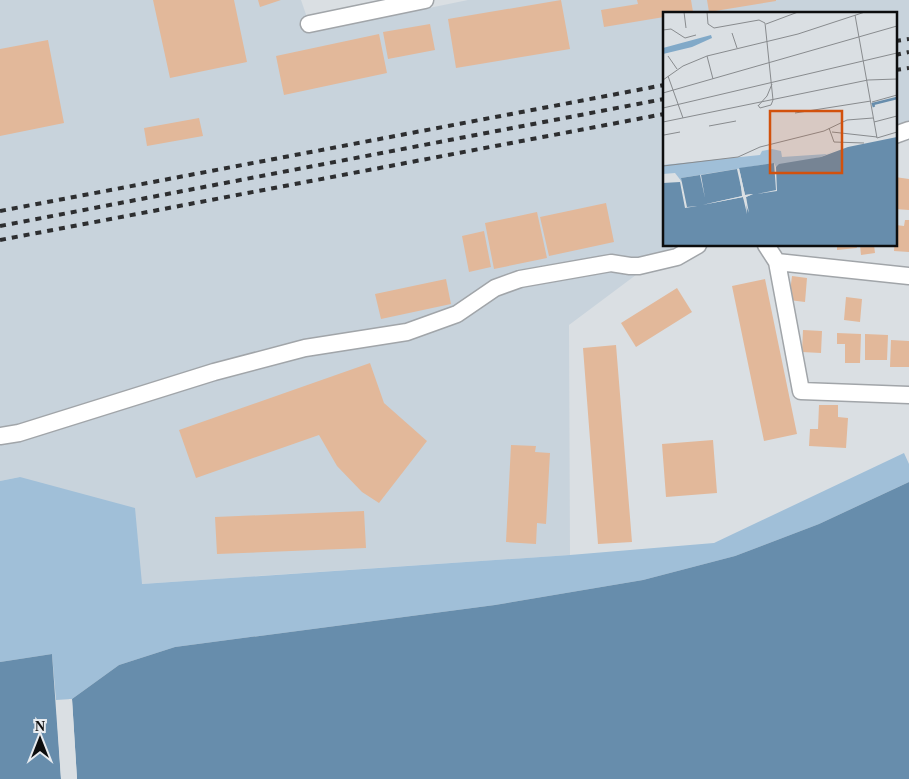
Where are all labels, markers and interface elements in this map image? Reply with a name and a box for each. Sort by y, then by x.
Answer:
inset map [663,12,896,246]
north arrow [15,714,65,764]
text: N [35,719,45,734]

